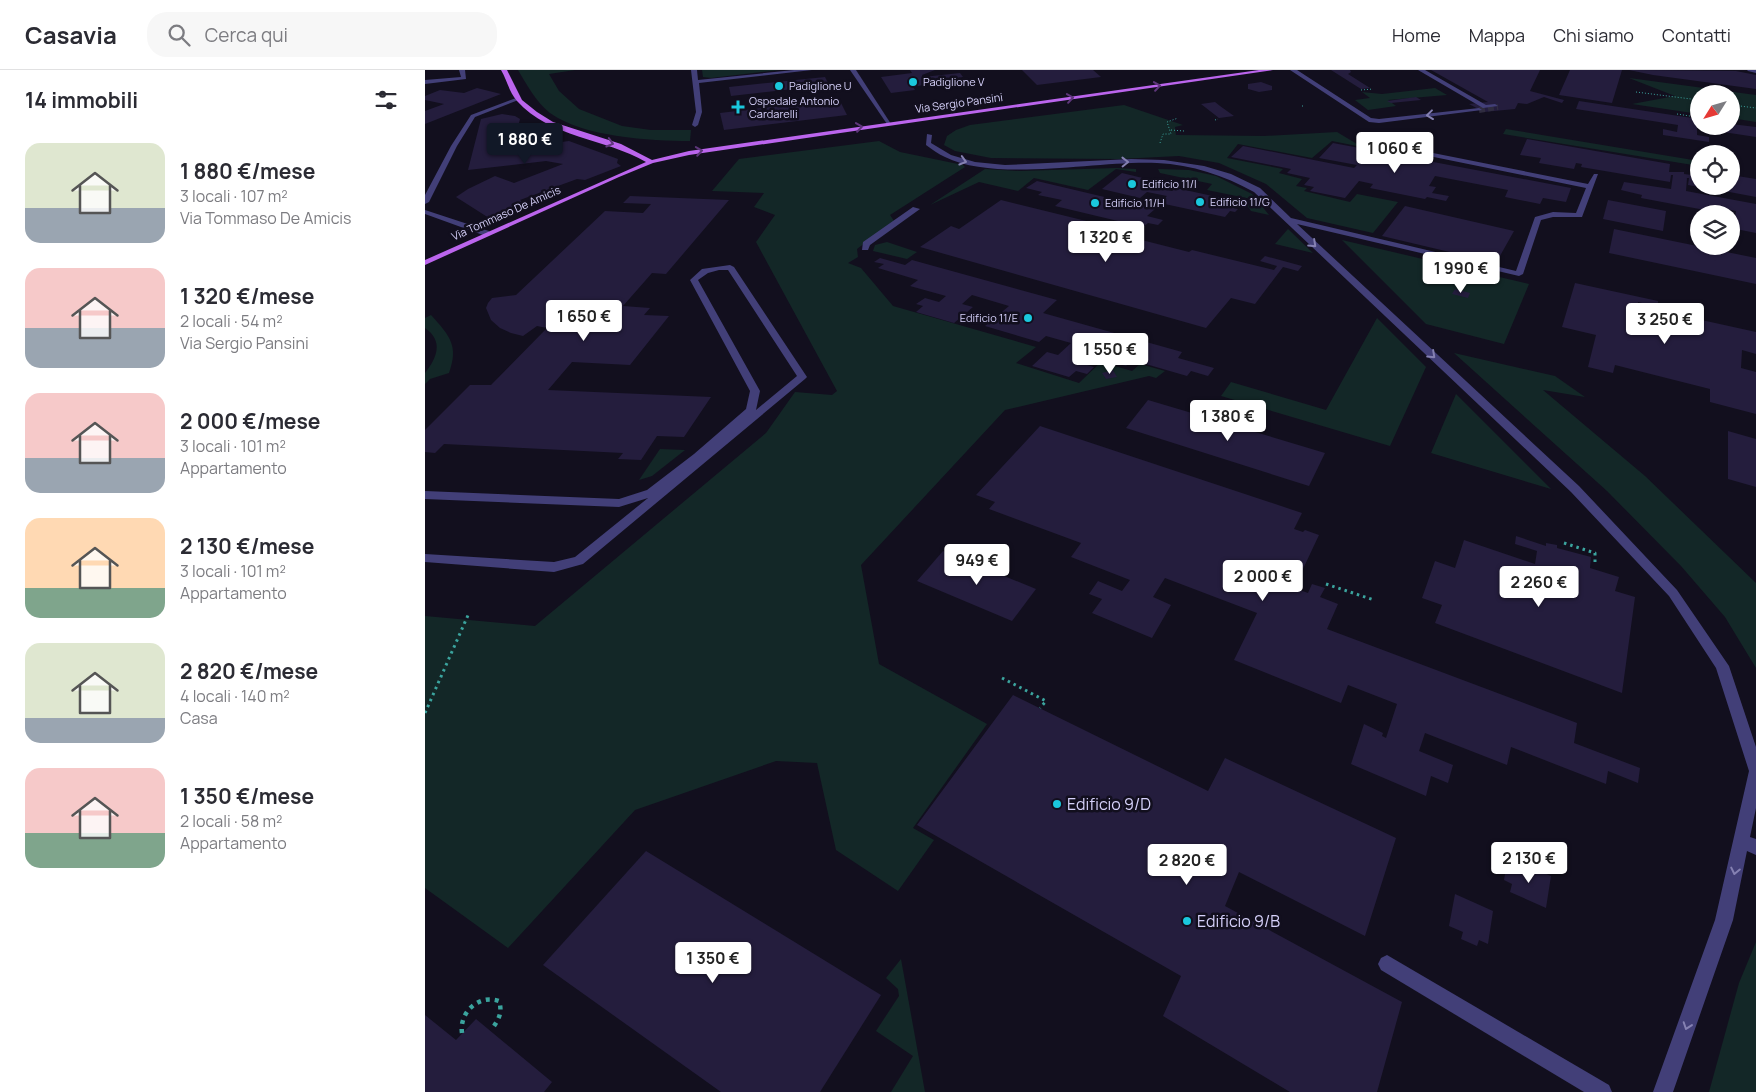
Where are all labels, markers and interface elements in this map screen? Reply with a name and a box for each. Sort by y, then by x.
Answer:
search box [147,12,497,57]
text: Casavia [25,18,117,51]
icon: search [165,21,193,49]
text: Cerca qui [205,22,288,48]
text: Home [1392,23,1441,47]
text: Mappa [1469,23,1525,47]
text: Chi siamo [1553,23,1634,47]
text: Contatti [1662,23,1731,47]
place label: Padiglione V [923,74,985,89]
marker: Padiglione V [907,76,919,88]
place label: Padiglione U [789,78,852,93]
marker: Padiglione U [773,80,785,92]
one-way arrow [1153,81,1161,92]
north arrow [1690,85,1740,135]
map controls [1690,85,1740,255]
text: 14 immobili [25,86,138,114]
icon: filters [372,86,400,114]
street label: Via Sergio Pansini [914,89,1004,116]
place label: Ospedale Antonio Cardarelli [749,93,840,121]
one-way arrow [1066,93,1074,104]
marker: Ospedale Antonio Cardarelli [731,100,745,114]
one-way arrow [1426,109,1434,120]
pin: 1 880 € [479,122,571,165]
one-way arrow [855,123,864,133]
text: 1 880 € [498,128,552,150]
pin: 1 060 € [1349,132,1441,174]
text: 1 060 € [1367,137,1423,159]
one-way arrow [606,138,614,148]
button: locate [1690,145,1740,195]
one-way arrow [694,147,703,157]
one-way arrow [959,155,967,165]
one-way arrow [1121,156,1129,167]
text: 1 880 €/mese [180,157,315,185]
icon: home [65,163,125,223]
place label: Edificio 11/I [1142,176,1197,191]
marker: Edificio 11/I [1126,178,1138,190]
street label: Via Tommaso De Amicis [449,182,563,243]
text: 3 locali · 107 m² [180,185,288,207]
place label: Edificio 11/G [1210,194,1270,209]
place label: Edificio 11/H [1105,195,1165,210]
marker: Edificio 11/G [1194,196,1206,208]
marker: Edificio 11/H [1089,197,1101,209]
button: layers [1690,205,1740,255]
text: Via Tommaso De Amicis [180,207,351,229]
pin: 1 320 € [1060,220,1152,263]
text: 1 320 € [1079,226,1133,248]
one-way arrow [1308,238,1317,247]
pin: 1 990 € [1415,252,1507,294]
text: 1 990 € [1434,257,1488,279]
text: 1 320 €/mese [180,282,314,310]
icon: home [65,288,125,348]
pin: 1 650 € [538,300,630,342]
pin: 3 250 € [1619,302,1711,345]
text: 1 650 € [557,305,611,327]
text: 3 250 € [1637,308,1693,330]
text: 2 locali · 54 m² [180,310,283,332]
place label: Edificio 11/E [960,310,1018,325]
marker: Edificio 11/E [1022,312,1034,324]
text: Via Sergio Pansini [180,332,309,354]
pin: 1 550 € [1064,332,1156,375]
text: 1 550 € [1083,338,1137,360]
one-way arrow [1426,349,1435,358]
pin: 1 380 € [1182,400,1274,442]
text: 1 380 € [1201,405,1255,427]
text: 2 000 €/mese [180,407,321,435]
icon: home [65,413,125,473]
text: 3 locali · 101 m² [180,435,286,457]
text: Appartamento [180,457,287,479]
text: 2 130 €/mese [180,532,314,560]
icon: home [65,538,125,598]
pin: 949 € [942,544,1012,586]
text: 949 € [955,549,999,571]
text: 3 locali · 101 m² [180,560,286,582]
pin: 2 000 € [1217,560,1309,602]
text: 2 000 € [1234,565,1292,587]
pin: 2 260 € [1493,566,1585,608]
text: 2 260 € [1511,571,1567,593]
text: Appartamento [180,582,287,604]
text: 2 820 €/mese [180,657,318,685]
icon: home [65,663,125,723]
text: 4 locali · 140 m² [180,685,290,707]
text: Casa [180,707,218,729]
text: 1 350 €/mese [180,782,314,810]
icon: home [65,788,125,848]
place label: Edificio 9/D [1067,793,1151,815]
marker: Edificio 9/D [1051,798,1063,810]
text: 2 locali · 58 m² [180,810,282,832]
text: Appartamento [180,832,287,854]
pin: 2 130 € [1483,842,1575,884]
pin: 2 820 € [1141,844,1233,886]
text: 2 130 € [1502,847,1556,869]
text: 2 820 € [1159,849,1215,871]
one-way arrow [1730,867,1741,876]
place label: Edificio 9/B [1197,910,1280,932]
marker: Edificio 9/B [1181,915,1193,927]
pin: 1 350 € [667,942,759,984]
text: 1 350 € [686,947,740,969]
one-way arrow [1683,1021,1693,1030]

